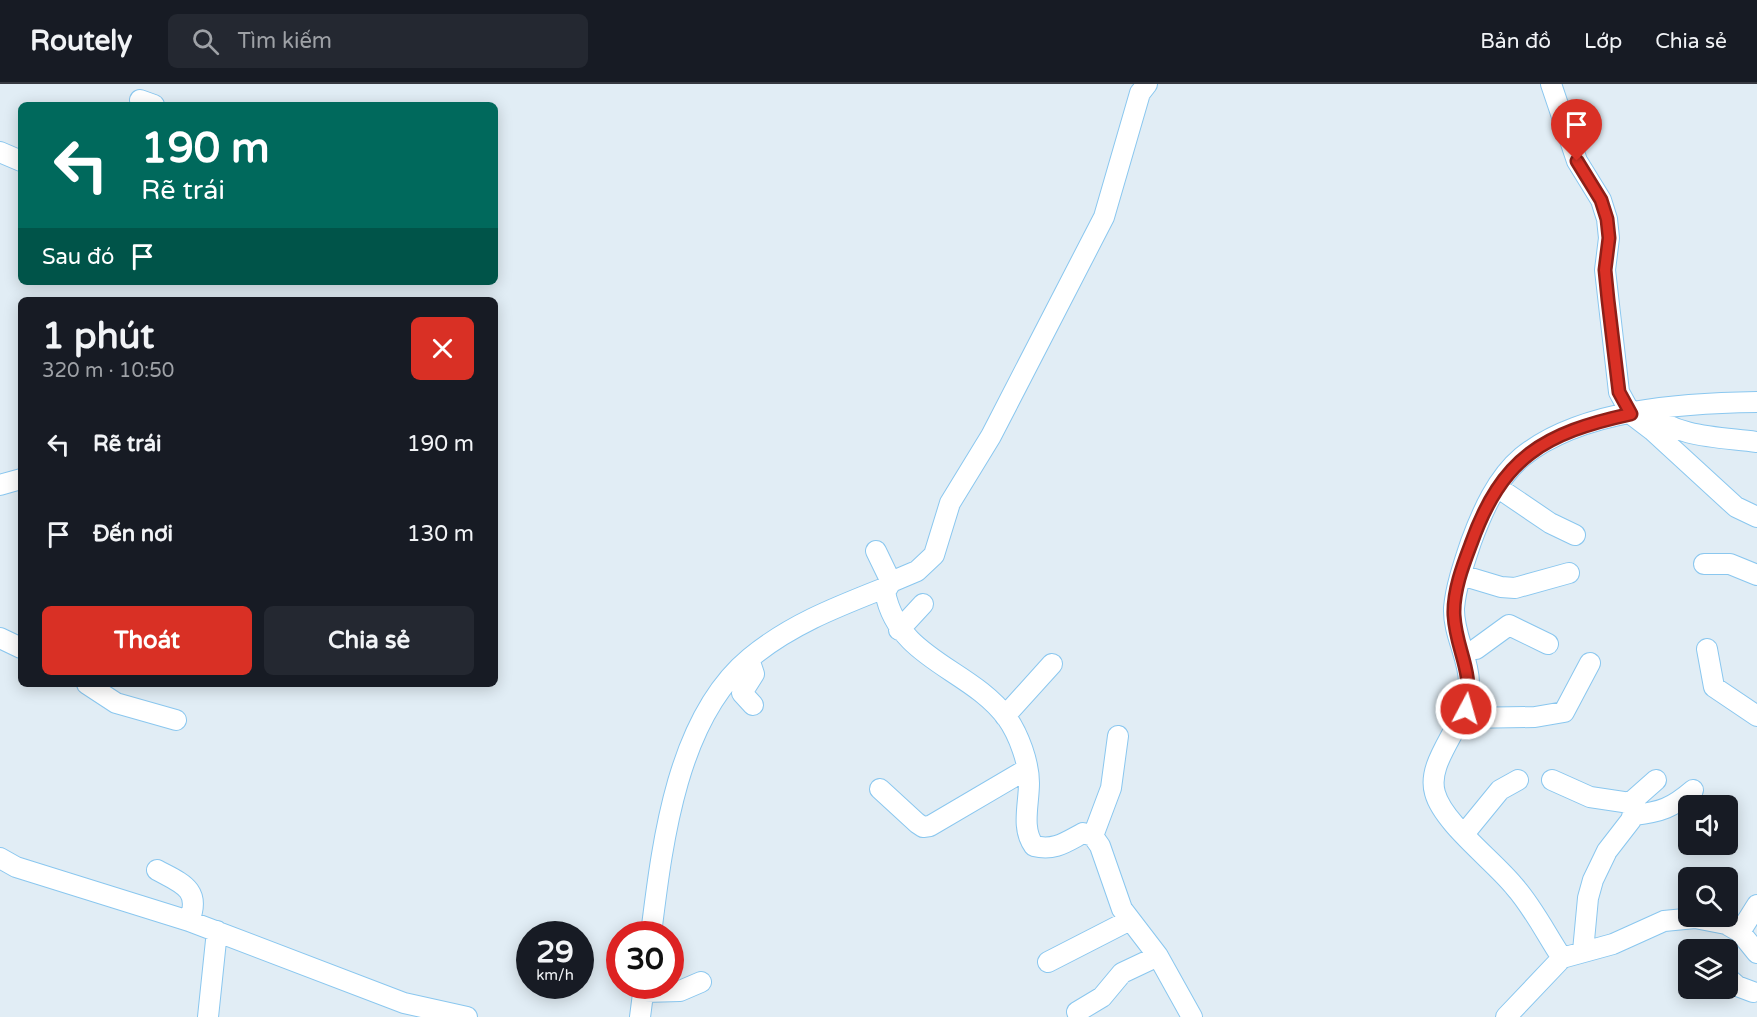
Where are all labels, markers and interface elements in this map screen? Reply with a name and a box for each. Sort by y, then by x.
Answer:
search box [168,14,588,68]
text: Routely [30,24,132,58]
icon: search [189,25,222,58]
text: Tìm kiếm [237,28,332,54]
text: Bản đồ [1480,29,1551,54]
text: Lớp [1584,29,1622,54]
text: Chia sẻ [1655,29,1727,54]
pin [1551,99,1602,161]
icon: arrive [1560,108,1593,141]
text: 190 m [141,123,270,174]
icon: left [42,126,120,204]
text: Rẽ trái [141,174,225,207]
icon: arrive [126,240,159,273]
text: Sau đó [42,244,114,270]
text: 1 phút [42,315,154,358]
button: close [411,317,474,380]
text: 320 m · 10:50 [42,359,174,383]
icon: left [42,428,75,461]
text: Rẽ trái [93,431,162,457]
text: 190 m [407,431,474,457]
icon: arrive [42,518,75,551]
text: Đến nơi [93,521,173,547]
text: 130 m [407,521,474,547]
button: Thoát [42,606,252,675]
button: Chia sẻ [264,606,474,675]
position arrow [1434,677,1498,741]
map controls [1678,795,1738,999]
button: sound [1678,795,1738,855]
button: search [1678,867,1738,927]
speed limit sign: 30 [606,921,684,999]
text: 29 [536,934,574,971]
button: layers [1678,939,1738,999]
text: km/h [536,966,574,984]

